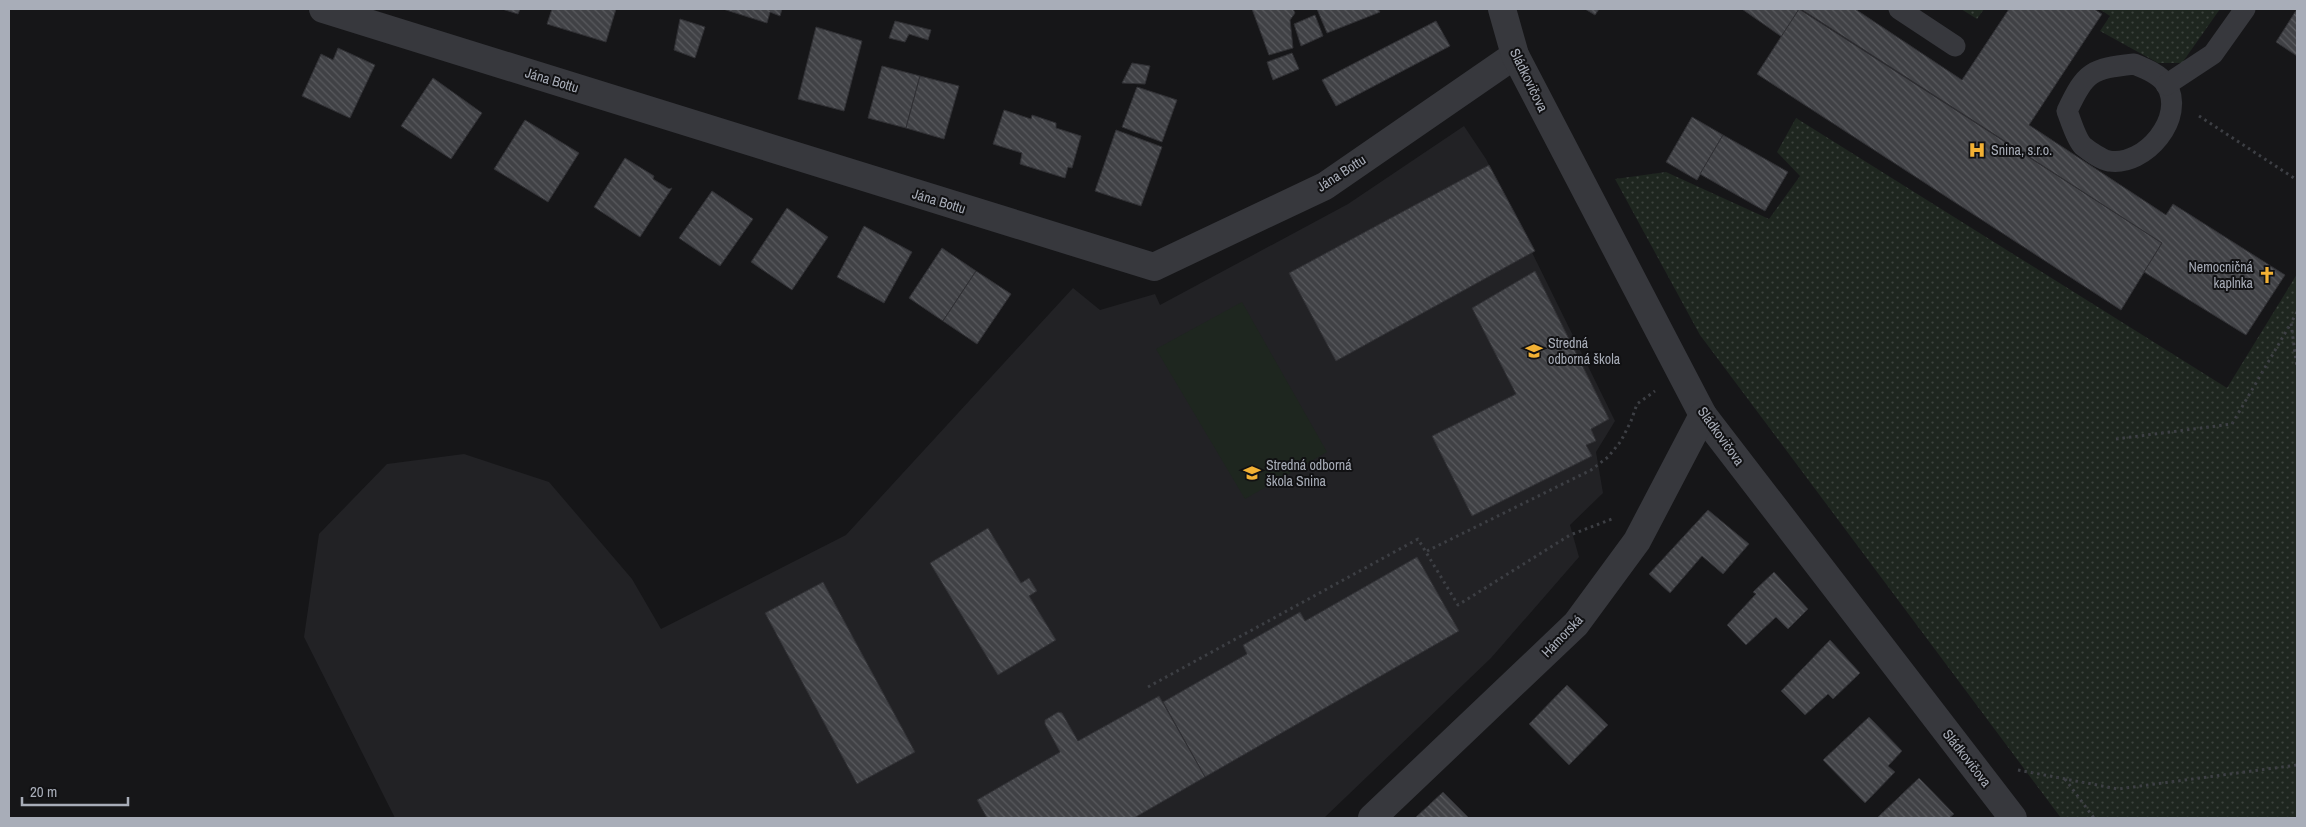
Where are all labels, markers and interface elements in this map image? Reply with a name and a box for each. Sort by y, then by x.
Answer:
street label: Sládkovičova [1506,45,1552,115]
street label: Jána Bottu [523,63,581,97]
hospital icon: Snina, s.r.o. [1967,140,1987,160]
place label: Snina, s.r.o. [1991,141,2052,159]
street label: Jána Bottu [1313,150,1369,196]
street label: Jána Bottu [910,184,968,218]
place label: Nemocničná kaplnka [2189,258,2254,292]
church icon: Nemocničná kaplnka [2257,265,2277,285]
place label: Stredná odborná škola [1548,334,1621,368]
school or university icon: Stredná odborná škola [1524,341,1544,361]
street label: Sládkovičova [1694,403,1749,469]
place label: Stredná odborná škola Snina [1266,456,1352,490]
school or university icon: Stredná odborná škola Snina [1242,463,1262,483]
street label: Hámorská [1537,610,1587,661]
street label: Sládkovičova [1939,726,1995,791]
scale bar [22,774,129,806]
text: 20 m [30,781,57,802]

